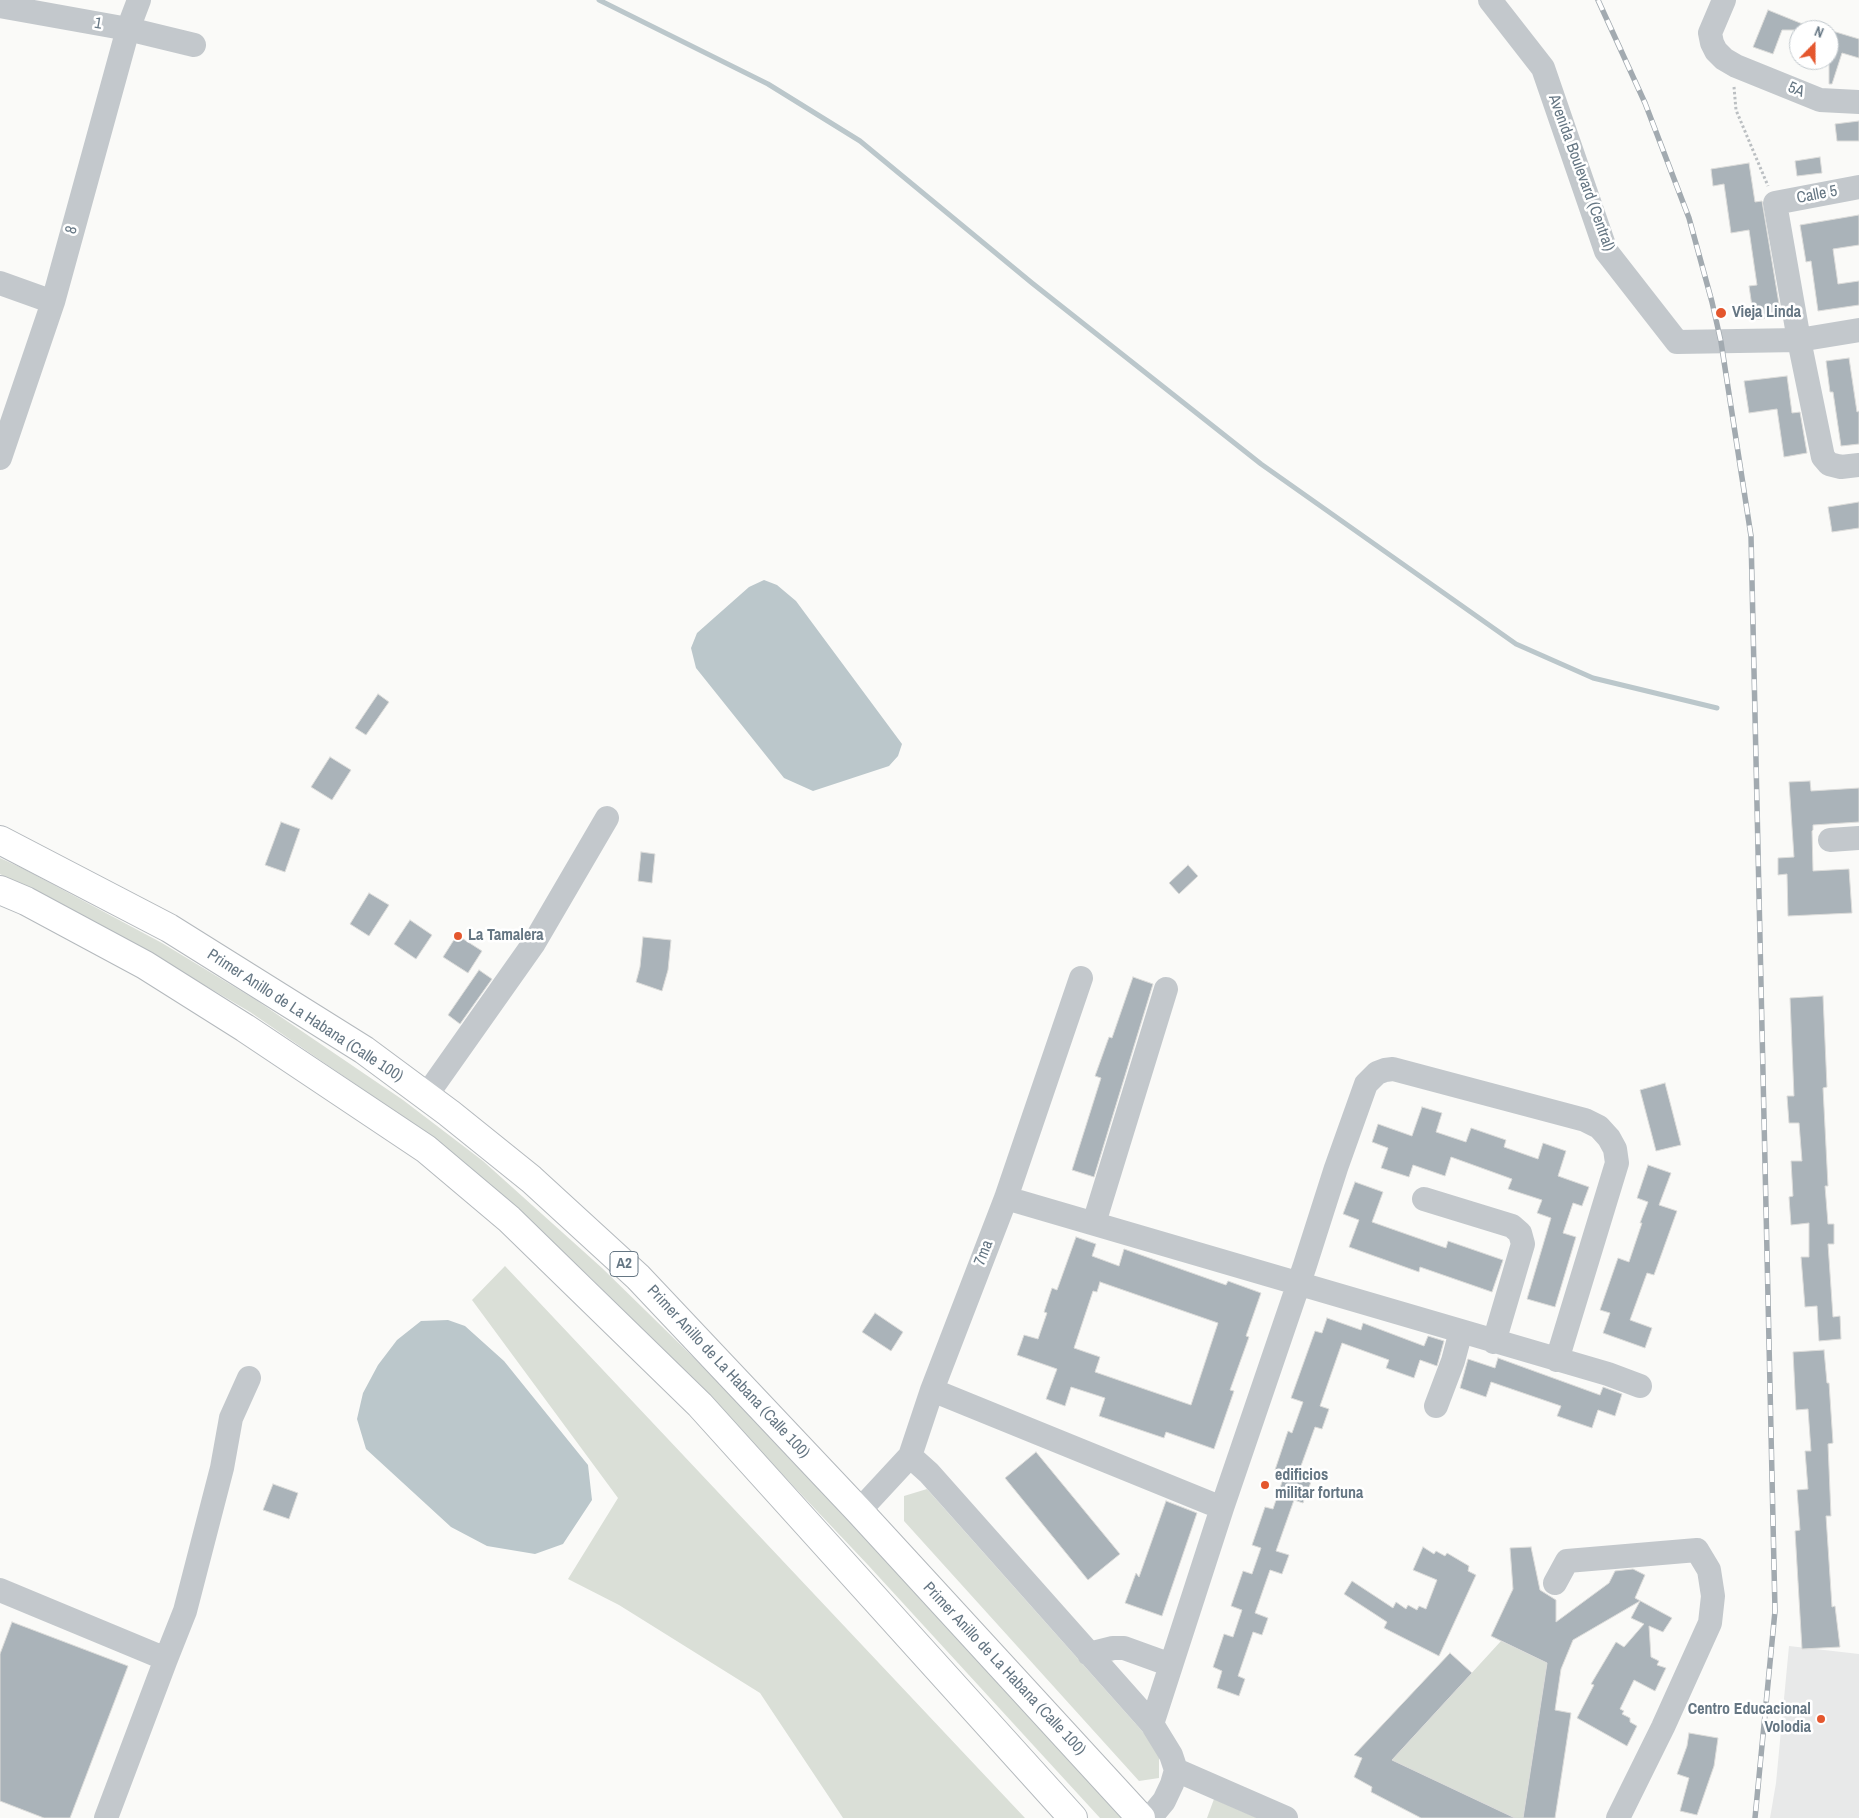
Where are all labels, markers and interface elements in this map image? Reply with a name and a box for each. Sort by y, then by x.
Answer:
street label: 1 [93,14,103,34]
north arrow [1789,20,1839,70]
text: N [1812,22,1826,42]
street label: 5A [1785,78,1807,102]
street label: Avenida Boulevard (Central) [1544,92,1618,254]
street label: Calle 5 [1795,182,1839,208]
street label: 8 [62,224,82,236]
place label: Vieja Linda [1732,303,1801,323]
marker: Vieja Linda [1714,306,1728,320]
place label: La Tamalera [468,926,544,946]
marker: La Tamalera [452,930,464,942]
street label: Primer Anillo de La Habana (Calle 100) [203,945,407,1087]
street label: 7ma [970,1238,998,1268]
road number: A2 [610,1252,638,1276]
street label: Primer Anillo de La Habana (Calle 100) [643,1281,813,1463]
place label: edificios militar fortuna [1275,1466,1363,1504]
marker: edificios militar fortuna [1259,1479,1271,1491]
street label: Primer Anillo de La Habana (Calle 100) [919,1578,1089,1760]
place label: Centro Educacional Volodia [1688,1700,1811,1738]
marker: Centro Educacional Volodia [1815,1713,1827,1725]

